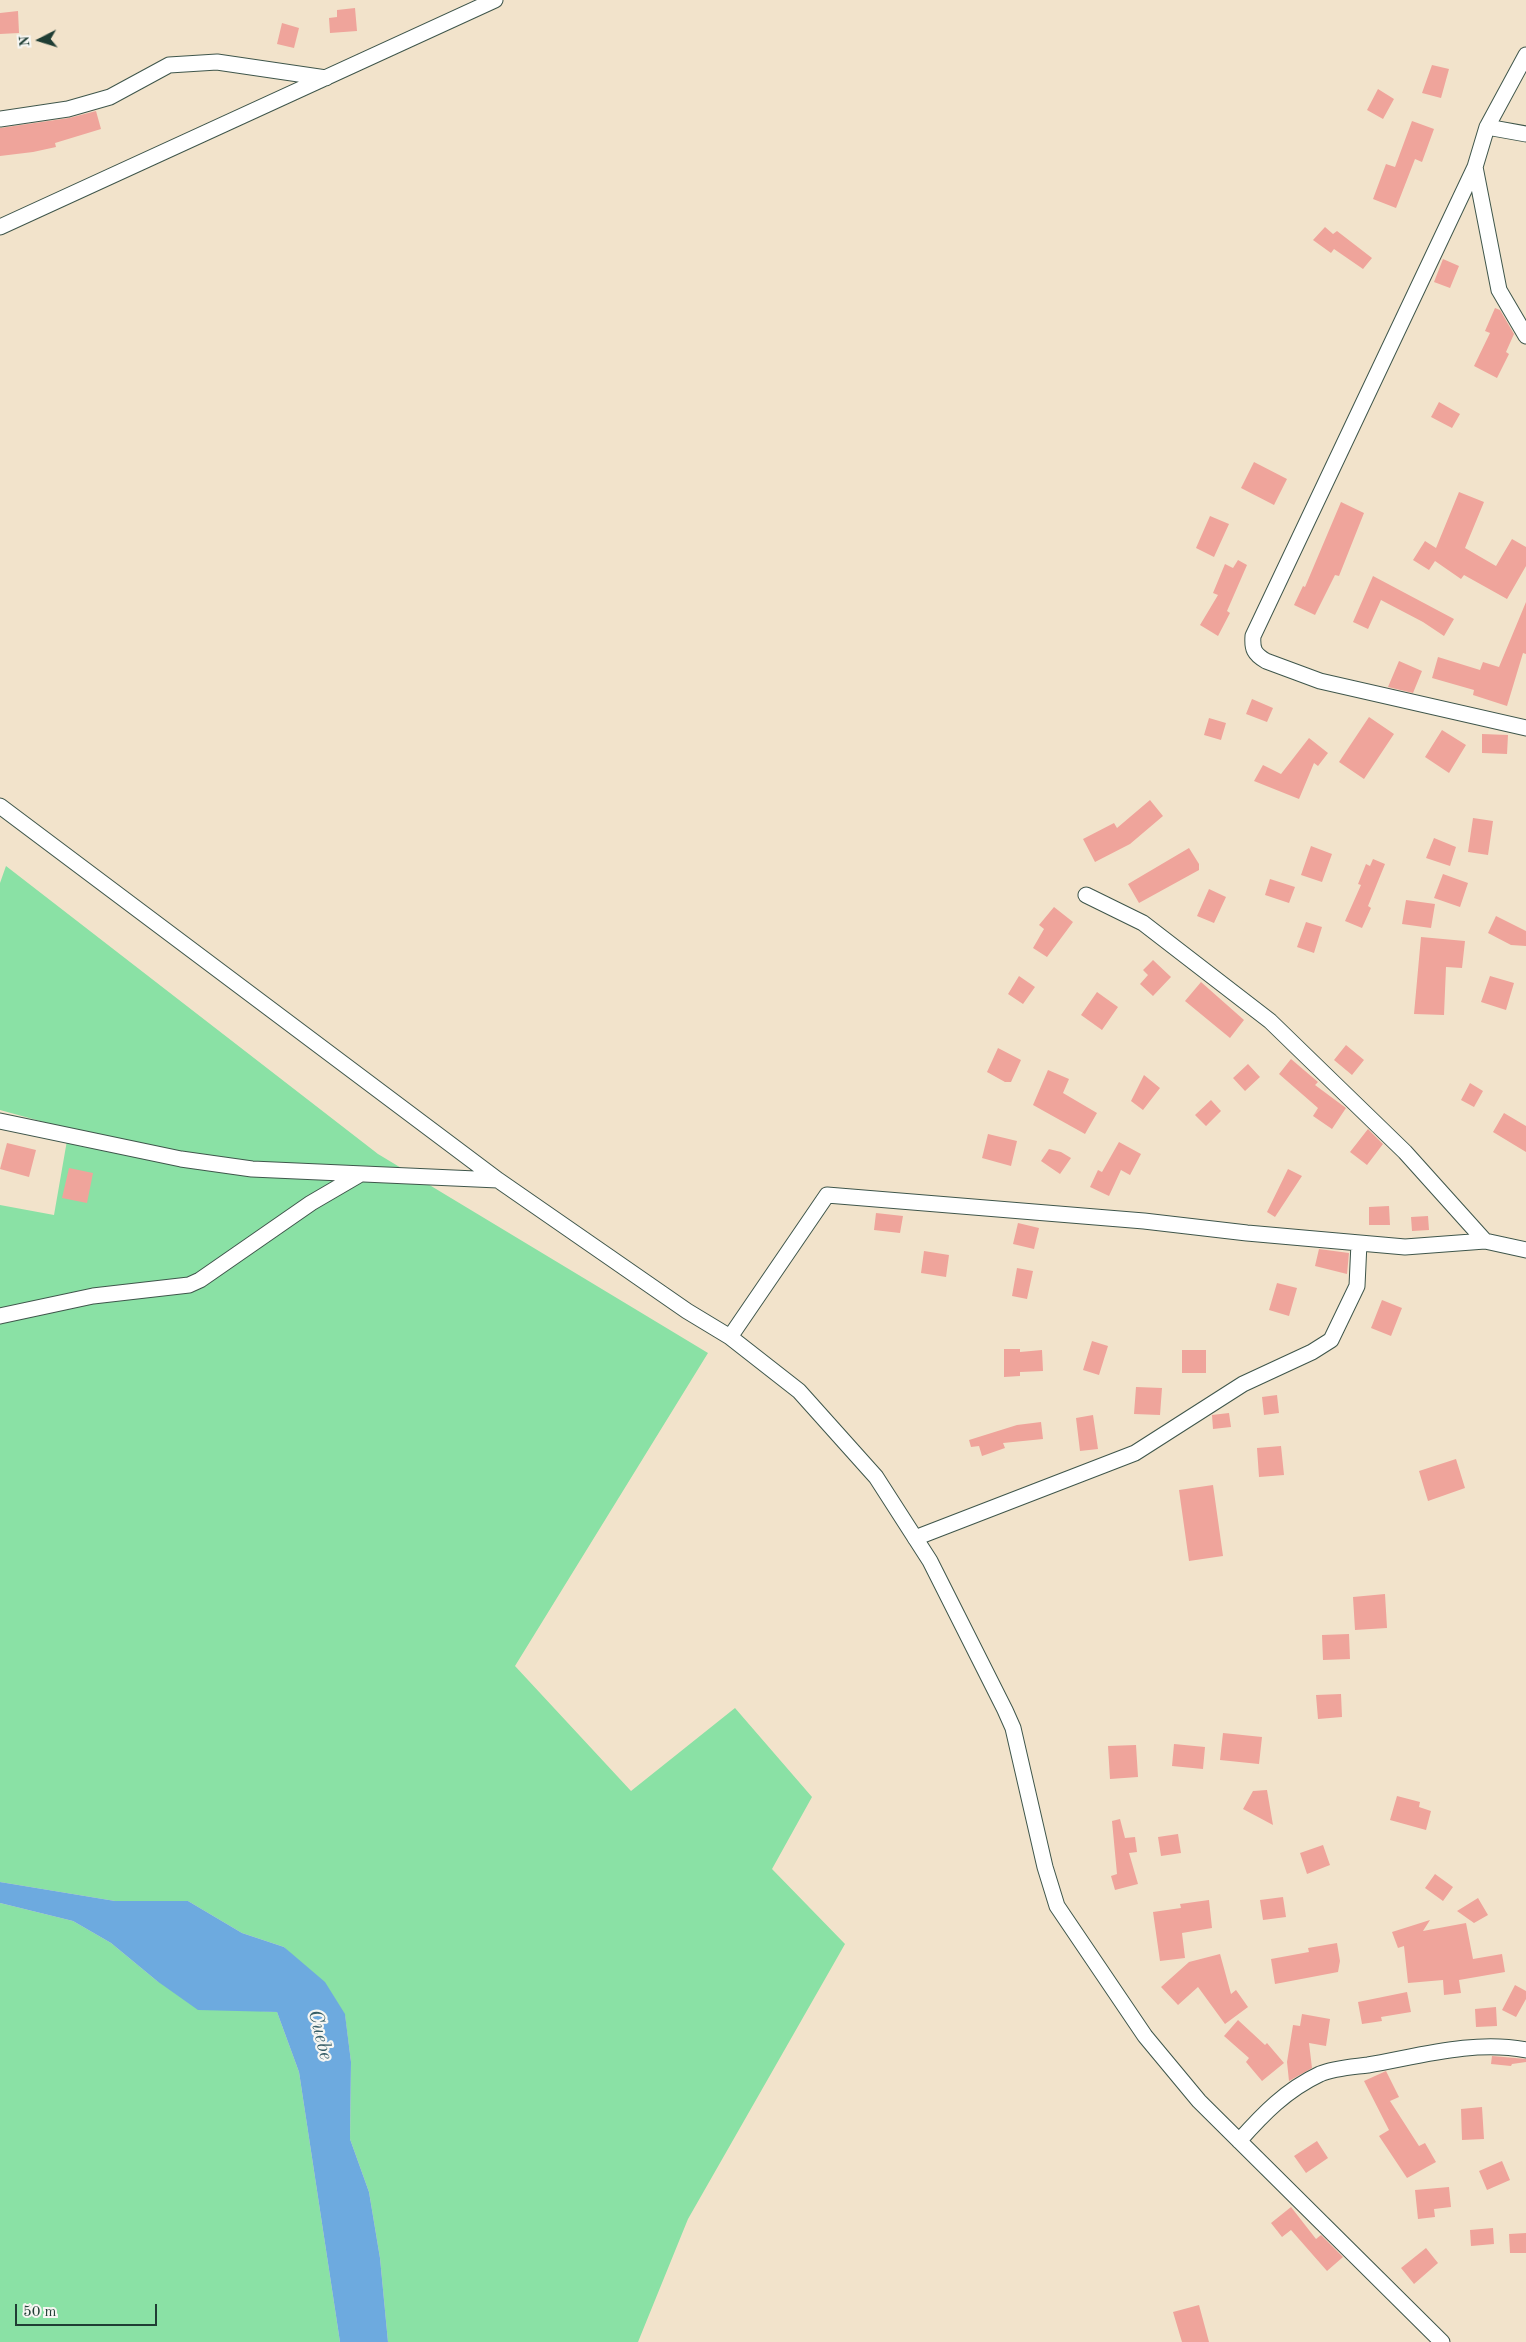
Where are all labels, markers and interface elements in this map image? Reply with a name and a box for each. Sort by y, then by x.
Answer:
north arrow [15,15,65,65]
text: N [18,35,32,47]
water label: Cuebe [302,2007,338,2063]
scale bar [18,2294,160,2326]
text: 50 m [23,2305,57,2320]

